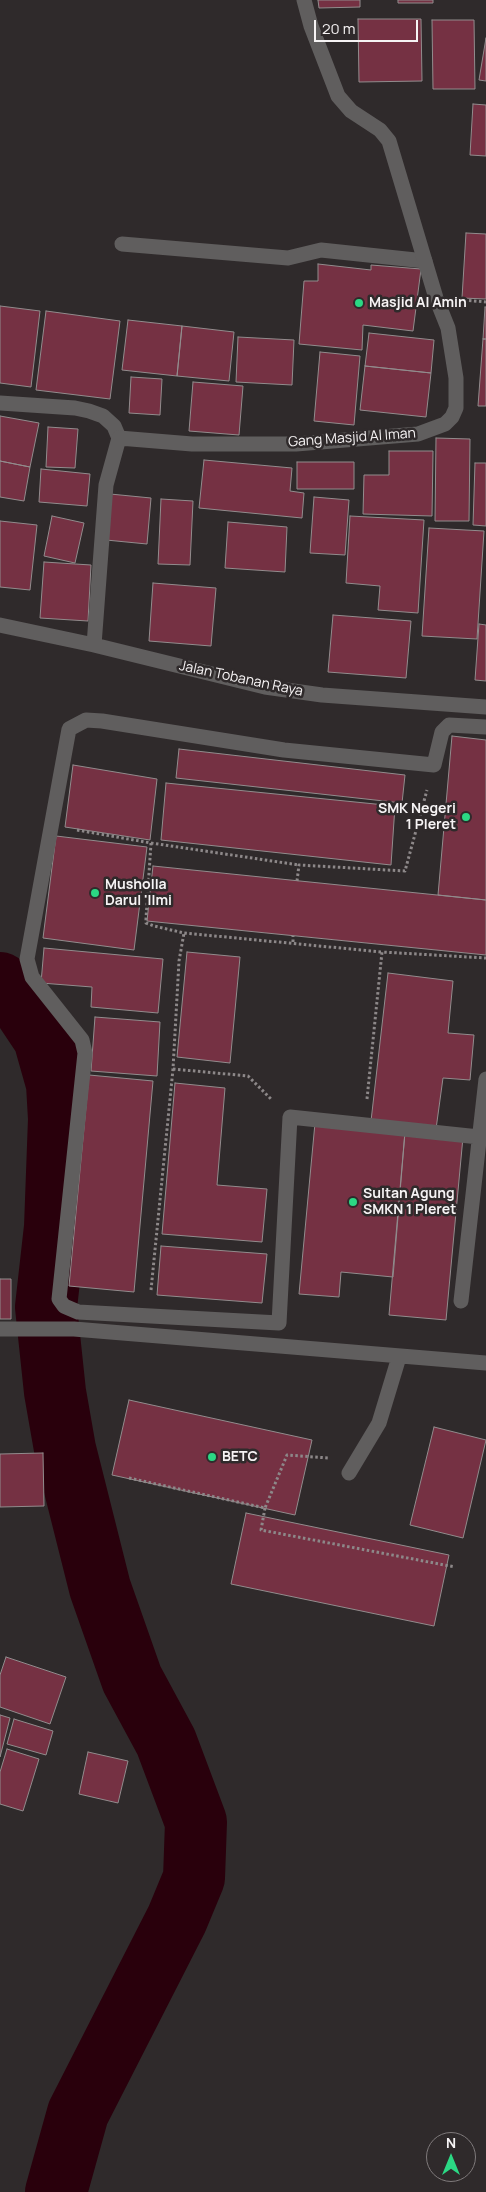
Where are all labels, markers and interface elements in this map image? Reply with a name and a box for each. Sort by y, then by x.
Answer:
scale bar [316,10,420,42]
text: 20 m [322,18,355,39]
place label: Masjid Al Amin [369,295,467,311]
marker: Masjid Al Amin [353,297,365,309]
street label: Gang Masjid Al Iman [288,425,416,451]
street label: Jalan Tobanan Raya [177,658,305,700]
place label: SMK Negeri 1 Pleret [378,801,456,834]
marker: SMK Negeri 1 Pleret [460,811,472,823]
place label: Musholla Darul 'Ilmi [105,877,172,910]
marker: Musholla Darul 'Ilmi [89,887,101,899]
place label: Sultan Agung SMKN 1 Pleret [363,1186,456,1218]
marker: Sultan Agung SMKN 1 Pleret [347,1196,359,1208]
place label: BETC [222,1449,258,1465]
marker: BETC [206,1451,218,1463]
north arrow [426,2132,476,2182]
text: N [446,2133,456,2152]

